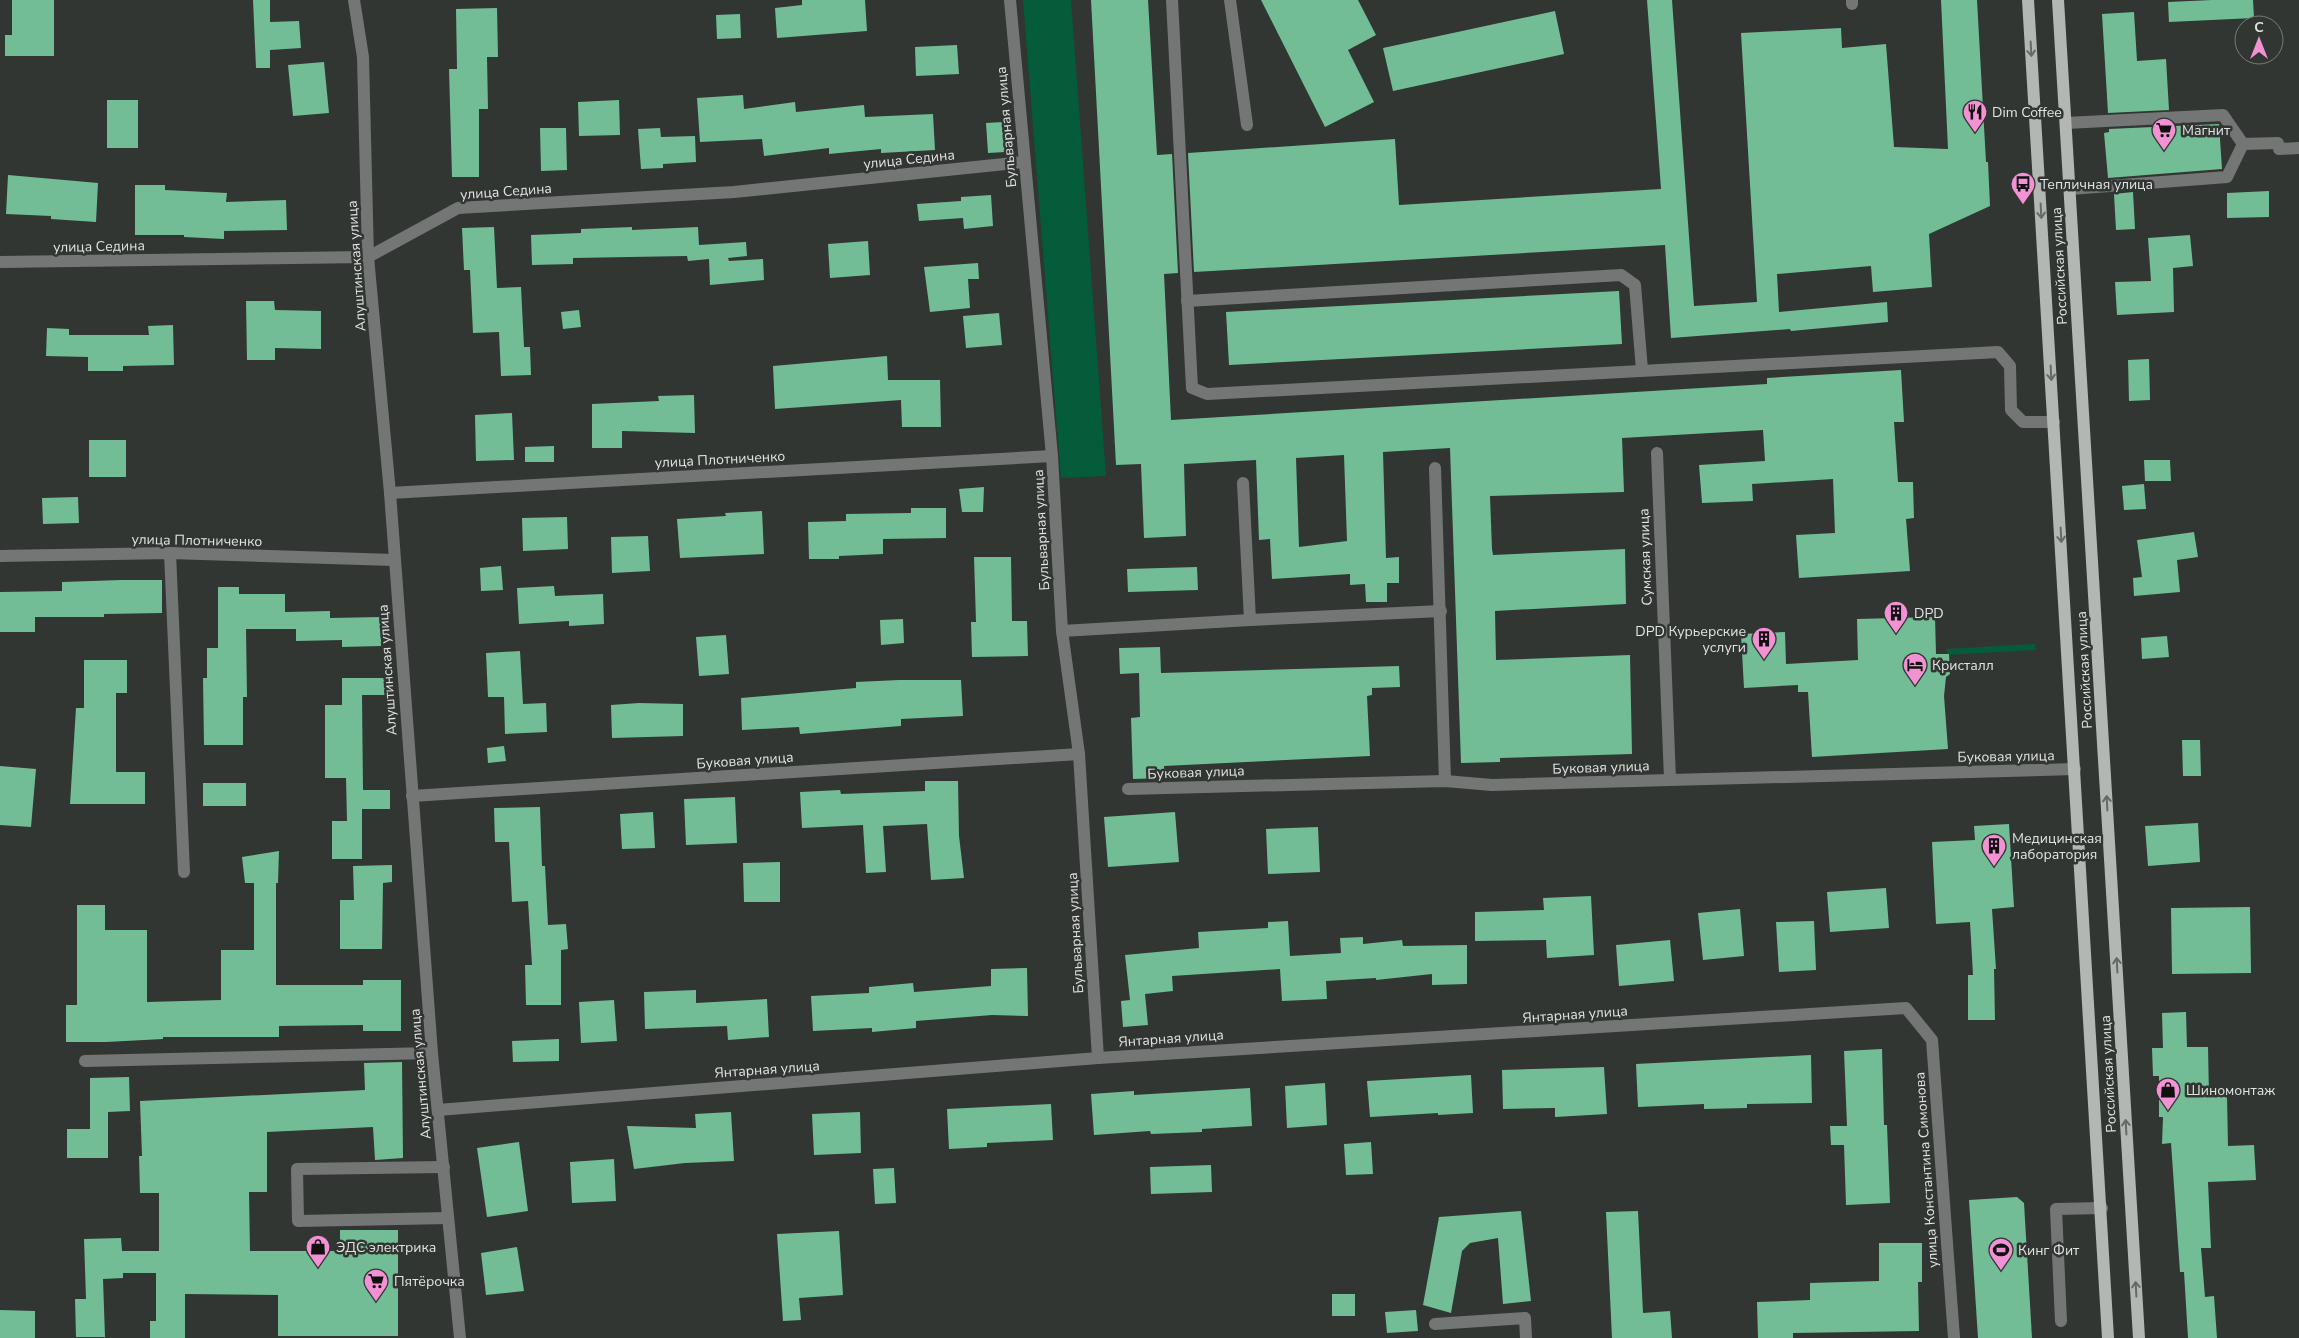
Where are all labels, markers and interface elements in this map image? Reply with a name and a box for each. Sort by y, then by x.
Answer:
north arrow [2234,15,2284,65]
text: С [2254,18,2264,37]
one-way arrow [2027,40,2036,56]
street label: Бульварная улица [992,66,1021,188]
restaurant icon: Dim Coffee [1962,99,1988,133]
place label: Dim Coffee [1992,103,2062,122]
supermarket icon: Магнит [2151,117,2177,151]
place label: Магнит [2182,121,2231,140]
street label: улица Седина [862,145,956,174]
bus stop icon: Тепличная улица [2010,171,2036,205]
place label: Тепличная улица [2040,175,2153,194]
street label: улица Седина [460,179,552,204]
street label: Алуштинская улица [342,200,371,332]
one-way arrow [2037,203,2046,219]
street label: Российская улица [2047,207,2072,325]
street label: улица Седина [53,236,145,257]
one-way arrow [2046,365,2055,381]
street label: улица Плотниченко [654,447,786,472]
street label: Бульварная улица [1029,469,1054,591]
street label: Сумская улица [1634,508,1657,606]
one-way arrow [2056,527,2065,543]
street label: улица Плотниченко [132,530,263,551]
building icon: DPD [1883,600,1909,634]
street label: Алуштинская улица [373,604,402,736]
place label: DPD [1914,604,1944,623]
street label: Российская улица [2072,611,2097,729]
place label: DPD Курьерские услуги [1635,622,1746,657]
building icon: DPD Курьерские услуги [1751,626,1777,660]
hotel icon: Кристалл [1902,652,1928,686]
place label: Кристалл [1932,656,1994,675]
street label: Буковая улица [1957,746,2055,767]
street label: Буковая улица [696,748,794,773]
street label: Буковая улица [1552,756,1650,779]
street label: Буковая улица [1147,761,1245,784]
one-way arrow [2102,795,2111,811]
place label: Медицинская лаборатория [2012,829,2102,864]
building icon: Медицинская лаборатория [1981,833,2007,867]
street label: Бульварная улица [1063,872,1088,994]
one-way arrow [2112,957,2121,973]
street label: Янтарная улица [1522,1001,1628,1028]
street label: Алуштинская улица [405,1008,436,1140]
street label: Российская улица [2096,1015,2121,1133]
street label: Янтарная улица [1118,1025,1224,1052]
street label: Янтарная улица [714,1056,820,1083]
street label: улица Константина Симонова [1910,1071,1943,1268]
shop icon: Шиномонтаж [2155,1077,2181,1111]
place label: Шиномонтаж [2186,1081,2275,1100]
one-way arrow [2122,1119,2131,1135]
shop icon: ЭДС электрика [305,1234,331,1268]
sports icon: Кинг Фит [1988,1237,2014,1271]
place label: ЭДС электрика [336,1238,436,1257]
place label: Кинг Фит [2018,1241,2080,1260]
supermarket icon: Пятёрочка [363,1268,389,1302]
place label: Пятёрочка [394,1272,465,1291]
one-way arrow [2132,1282,2141,1298]

